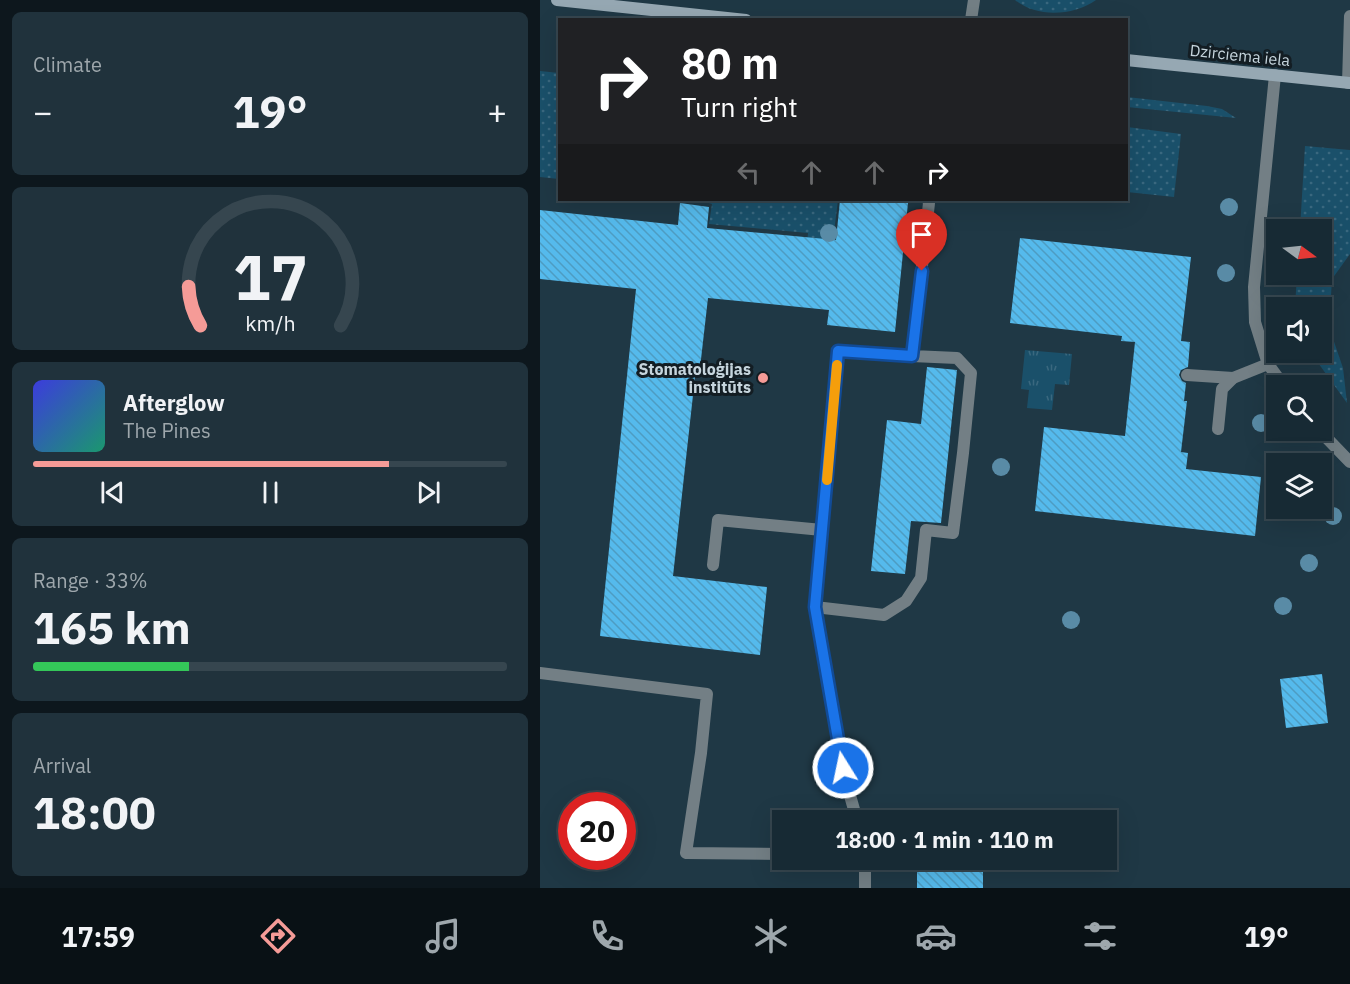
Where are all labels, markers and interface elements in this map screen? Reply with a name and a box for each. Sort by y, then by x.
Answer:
text: 80 m [681,36,779,91]
street label: Dzirciema iela [1189,40,1292,70]
icon: right [582,42,660,120]
text: Climate [33,51,102,78]
text: 19° [232,82,308,140]
text: Turn right [681,89,798,124]
text: − [33,90,53,133]
text: + [487,90,507,133]
icon: left [732,156,765,189]
icon: ahead [795,156,828,189]
icon: ahead [858,156,891,189]
icon: right [921,156,954,189]
pin [896,209,947,271]
icon: arrive [905,218,938,251]
north arrow [1266,219,1332,285]
map controls [1266,219,1332,519]
text: 17 [233,236,307,317]
button: sound [1266,297,1332,363]
text: km/h [245,309,295,337]
place label: Stomatoloģijas institūts [638,359,751,397]
marker: Stomatoloģijas institūts [756,371,770,385]
button: search [1266,375,1332,441]
text: Afterglow [123,388,225,417]
text: The Pines [123,417,211,444]
button: layers [1266,453,1332,519]
icon: previous [96,476,129,509]
icon: pause [254,476,287,509]
icon: next [412,476,445,509]
text: Range · 33% [33,567,148,594]
text: 165 km [33,598,191,656]
position arrow [811,736,875,800]
text: Arrival [33,752,91,779]
text: 18:00 [33,783,156,841]
speed limit sign: 20 [558,792,636,870]
text: 18:00 · 1 min · 110 m [835,825,1054,854]
icon: directions [257,915,299,957]
icon: music [422,915,464,957]
icon: phone [586,915,628,957]
icon: climate [750,915,792,957]
icon: car [915,915,957,957]
icon: filters [1079,915,1121,957]
text: 17:59 [61,919,135,954]
text: 19° [1244,919,1289,954]

